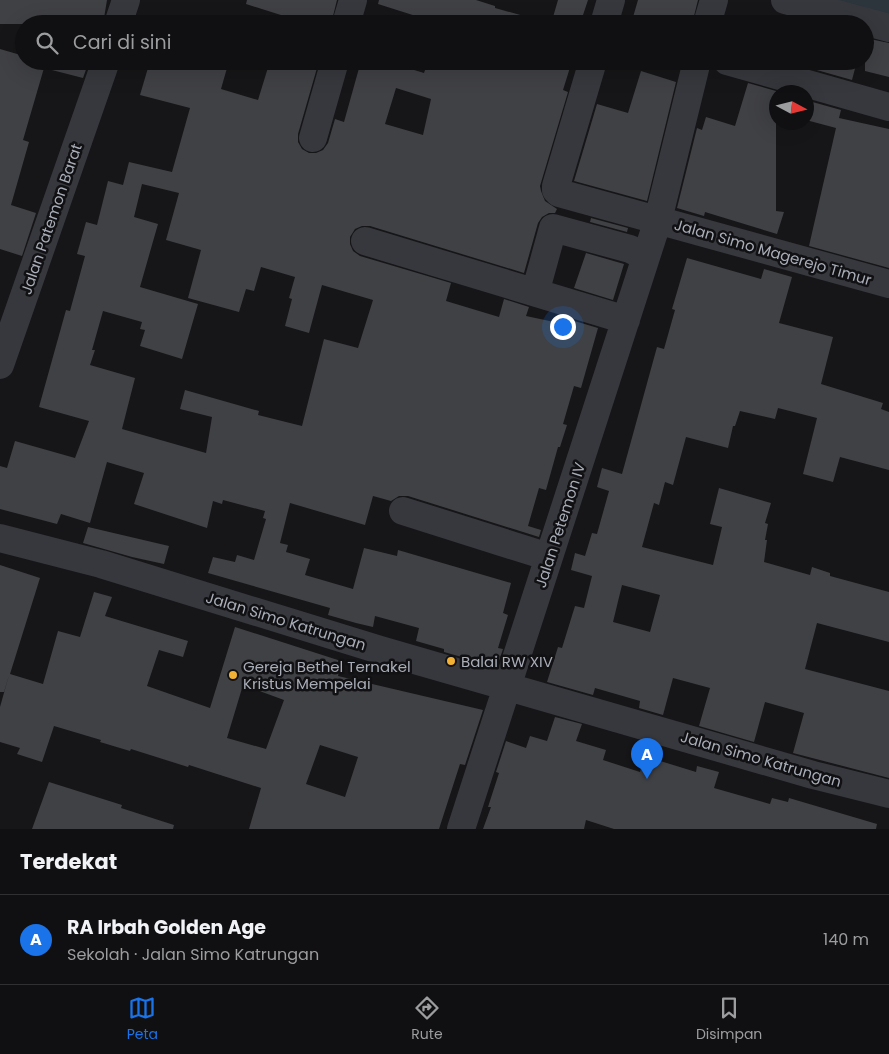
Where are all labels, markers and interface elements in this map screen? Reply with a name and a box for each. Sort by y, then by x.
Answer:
search box [15,15,874,70]
icon: search [33,29,61,57]
text: Cari di sini [73,29,171,56]
north arrow [769,85,814,130]
street label: Jalan Patemon Barat [15,141,87,297]
street label: Jalan Simo Magerejo Timur [672,214,874,290]
your location [550,314,576,340]
street label: Jalan Petemon IV [530,460,590,590]
street label: Jalan Simo Katrungan [203,587,369,655]
place label: Balai RW XIV [461,651,553,672]
marker: Balai RW XIV [445,655,457,667]
place label: Gereja Bethel Ternakel Kristus Mempelai [243,656,411,694]
marker: Gereja Bethel Ternakel Kristus Mempelai [227,669,239,681]
street label: Jalan Simo Katrungan [678,726,844,792]
pin: A [631,738,663,779]
text: Terdekat [20,847,117,876]
text: RA Irbah Golden Age [67,914,266,941]
text: A [30,928,42,951]
text: 140 m [823,928,869,951]
text: Sekolah · Jalan Simo Katrungan [67,943,319,966]
tab: Peta [127,994,158,1045]
tab: Rute [411,994,443,1045]
tab: Disimpan [696,994,762,1045]

